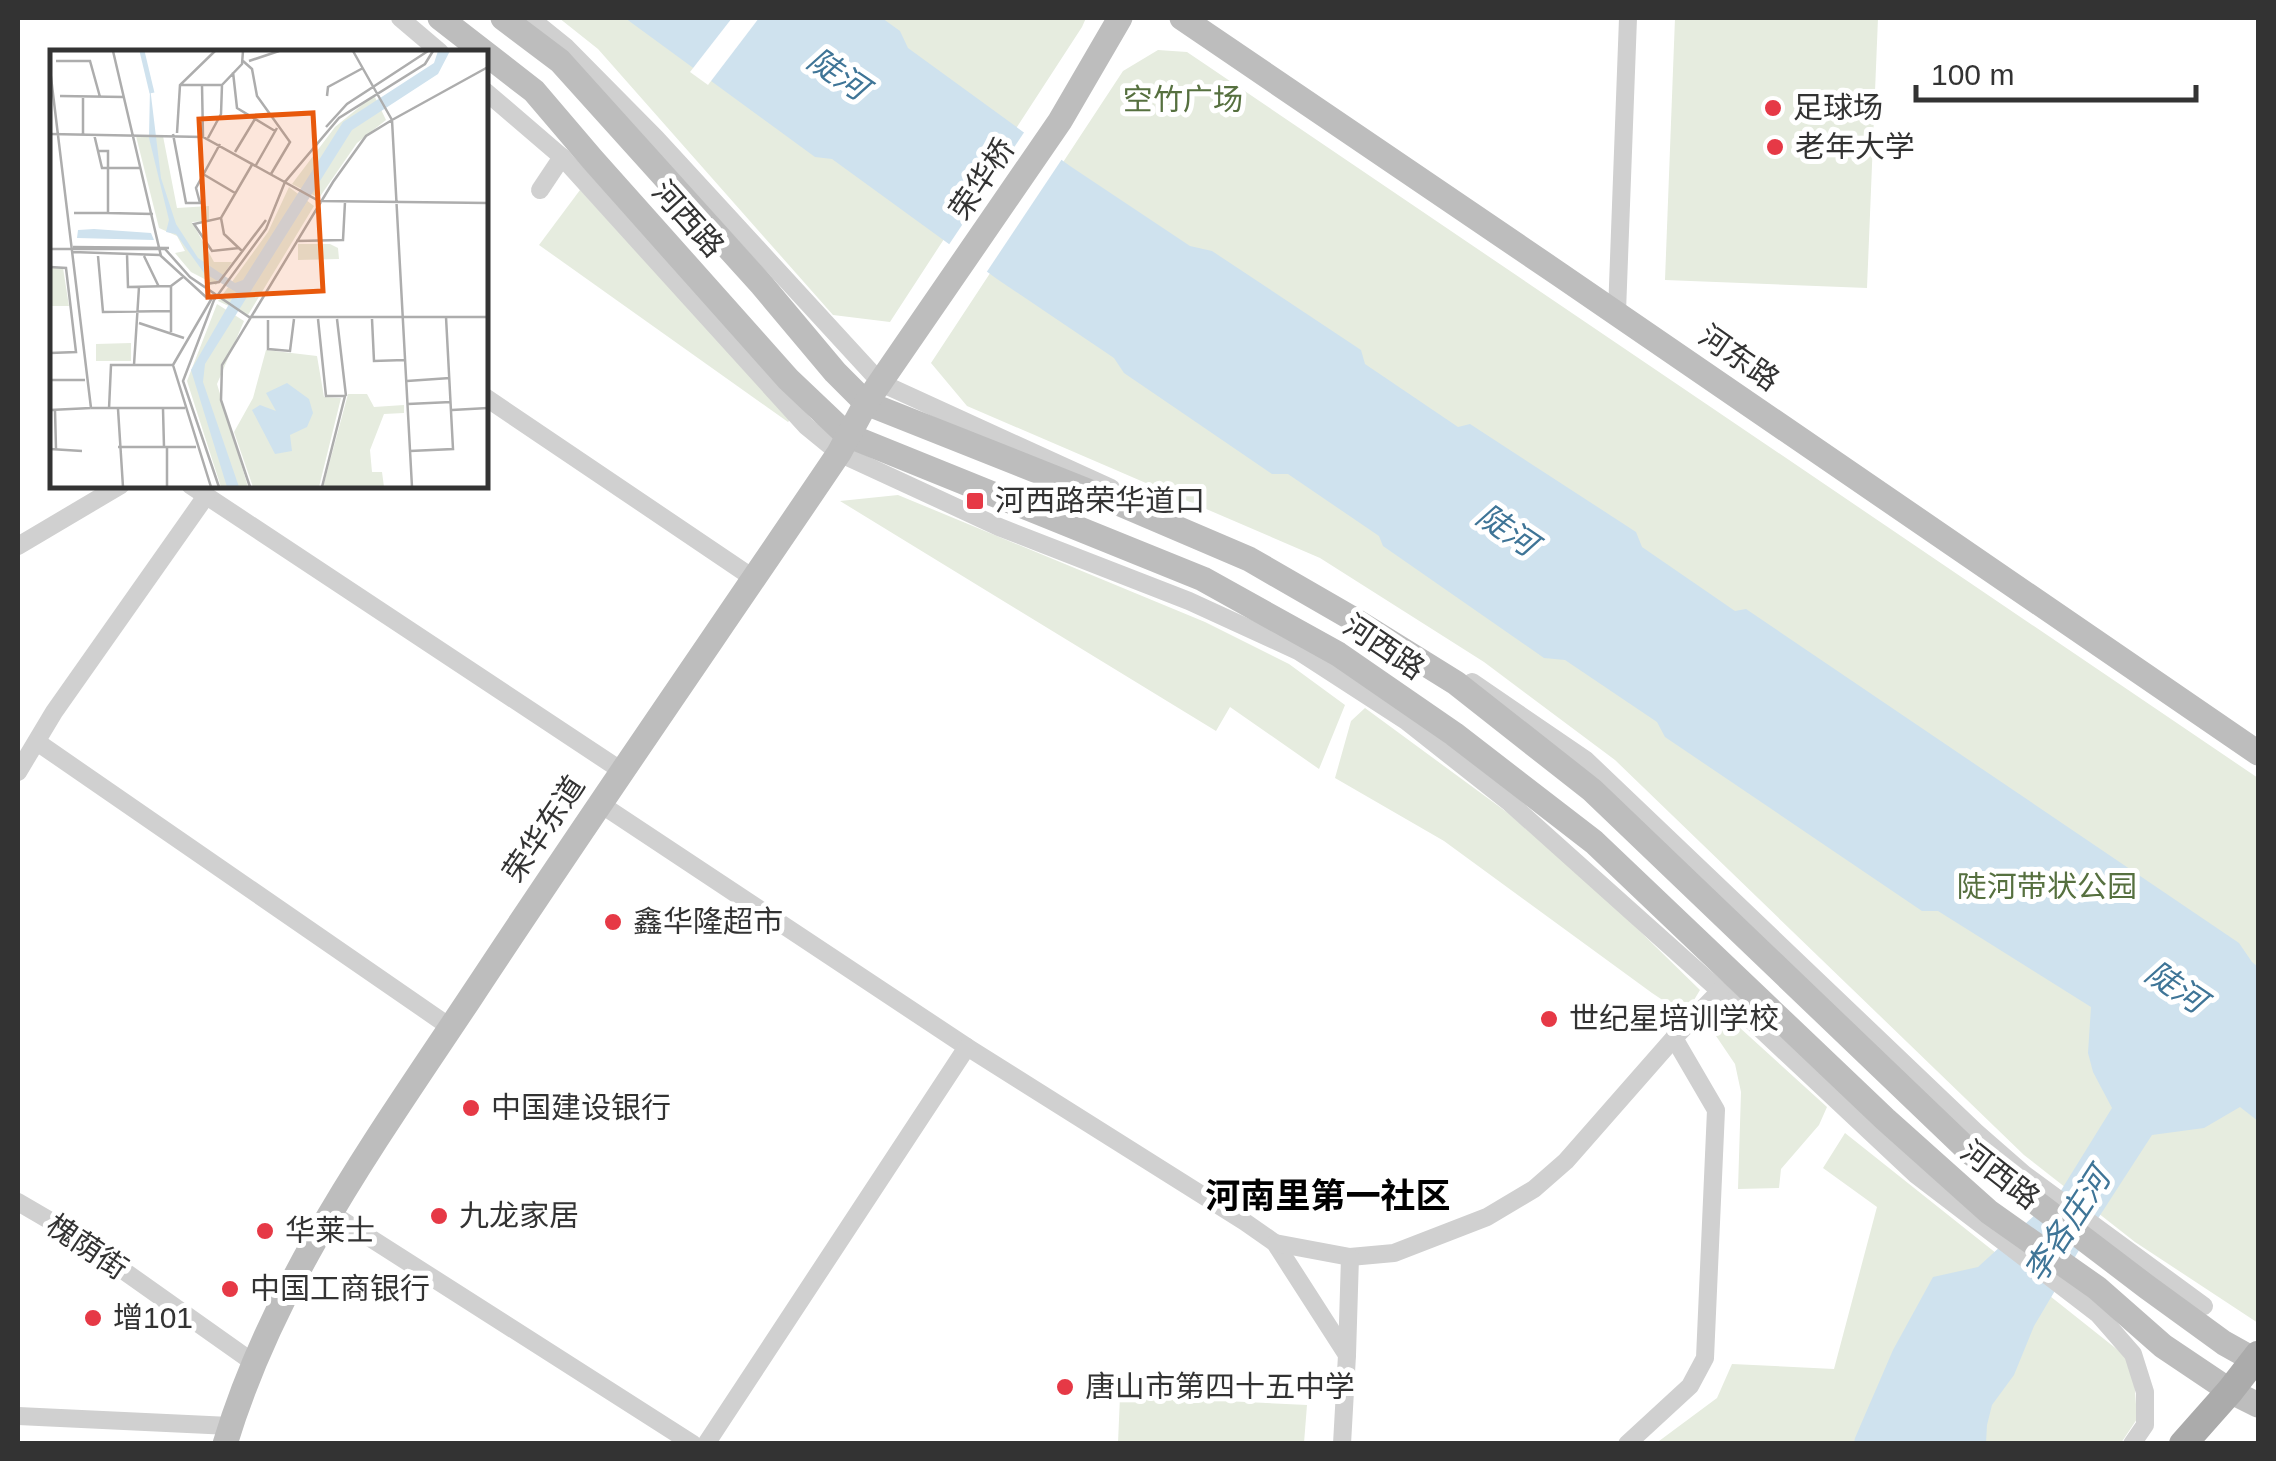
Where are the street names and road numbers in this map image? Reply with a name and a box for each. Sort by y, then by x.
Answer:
street label: 荣华桥 [943,132,1020,225]
street label: 河西路 [646,174,731,263]
street label: 河东路 [1693,318,1786,397]
street label: 河西路 [1338,608,1431,685]
street label: 荣华东道 [496,770,591,888]
street label: 河西路 [1955,1134,2046,1215]
street label: 槐荫街 [41,1208,134,1285]

